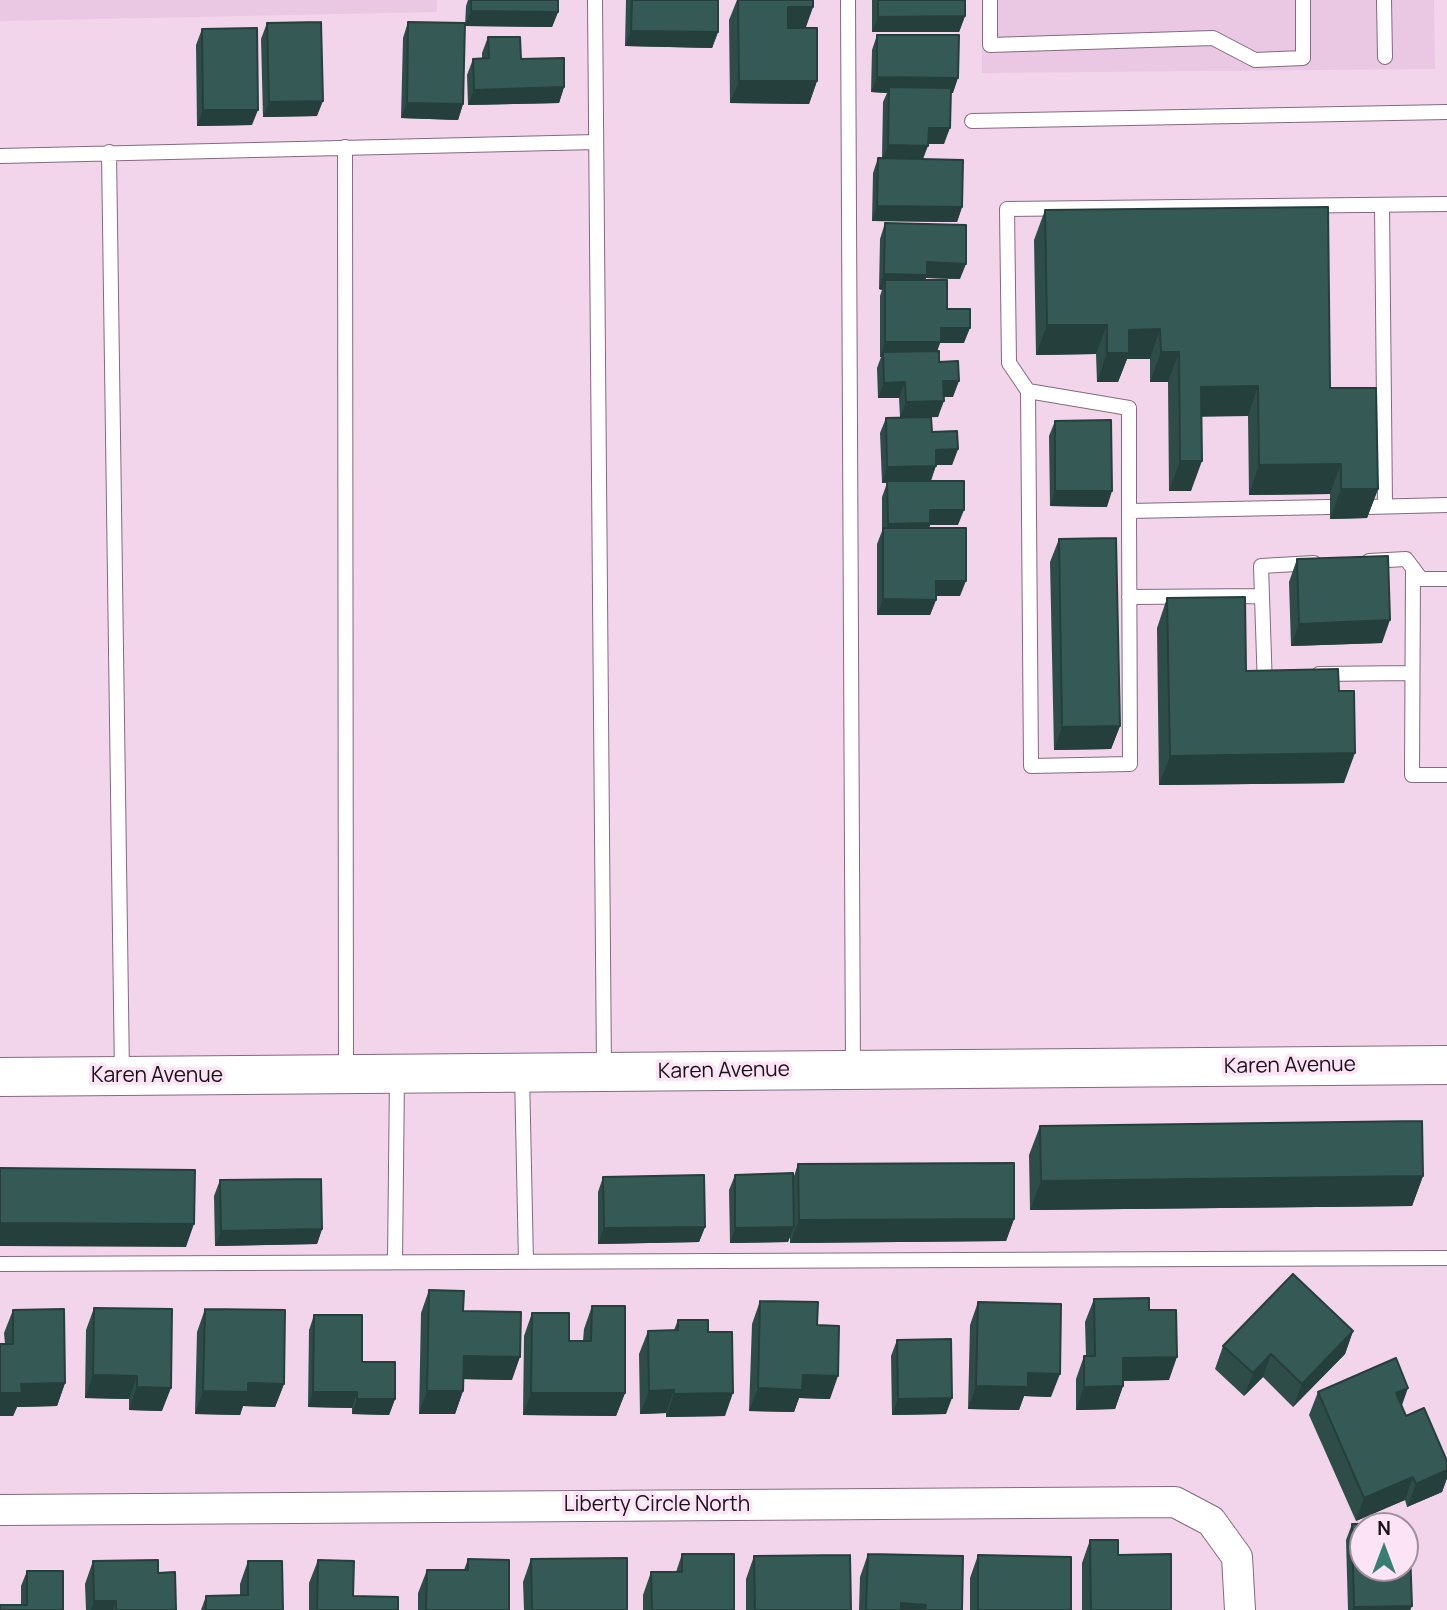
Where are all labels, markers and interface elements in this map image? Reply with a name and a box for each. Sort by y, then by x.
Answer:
street label: Karen Avenue [1224,1052,1356,1080]
street label: Karen Avenue [658,1057,790,1085]
street label: Karen Avenue [91,1063,223,1089]
street label: Liberty Circle North [564,1492,750,1518]
north arrow [1349,1512,1419,1582]
text: N [1377,1515,1391,1541]

